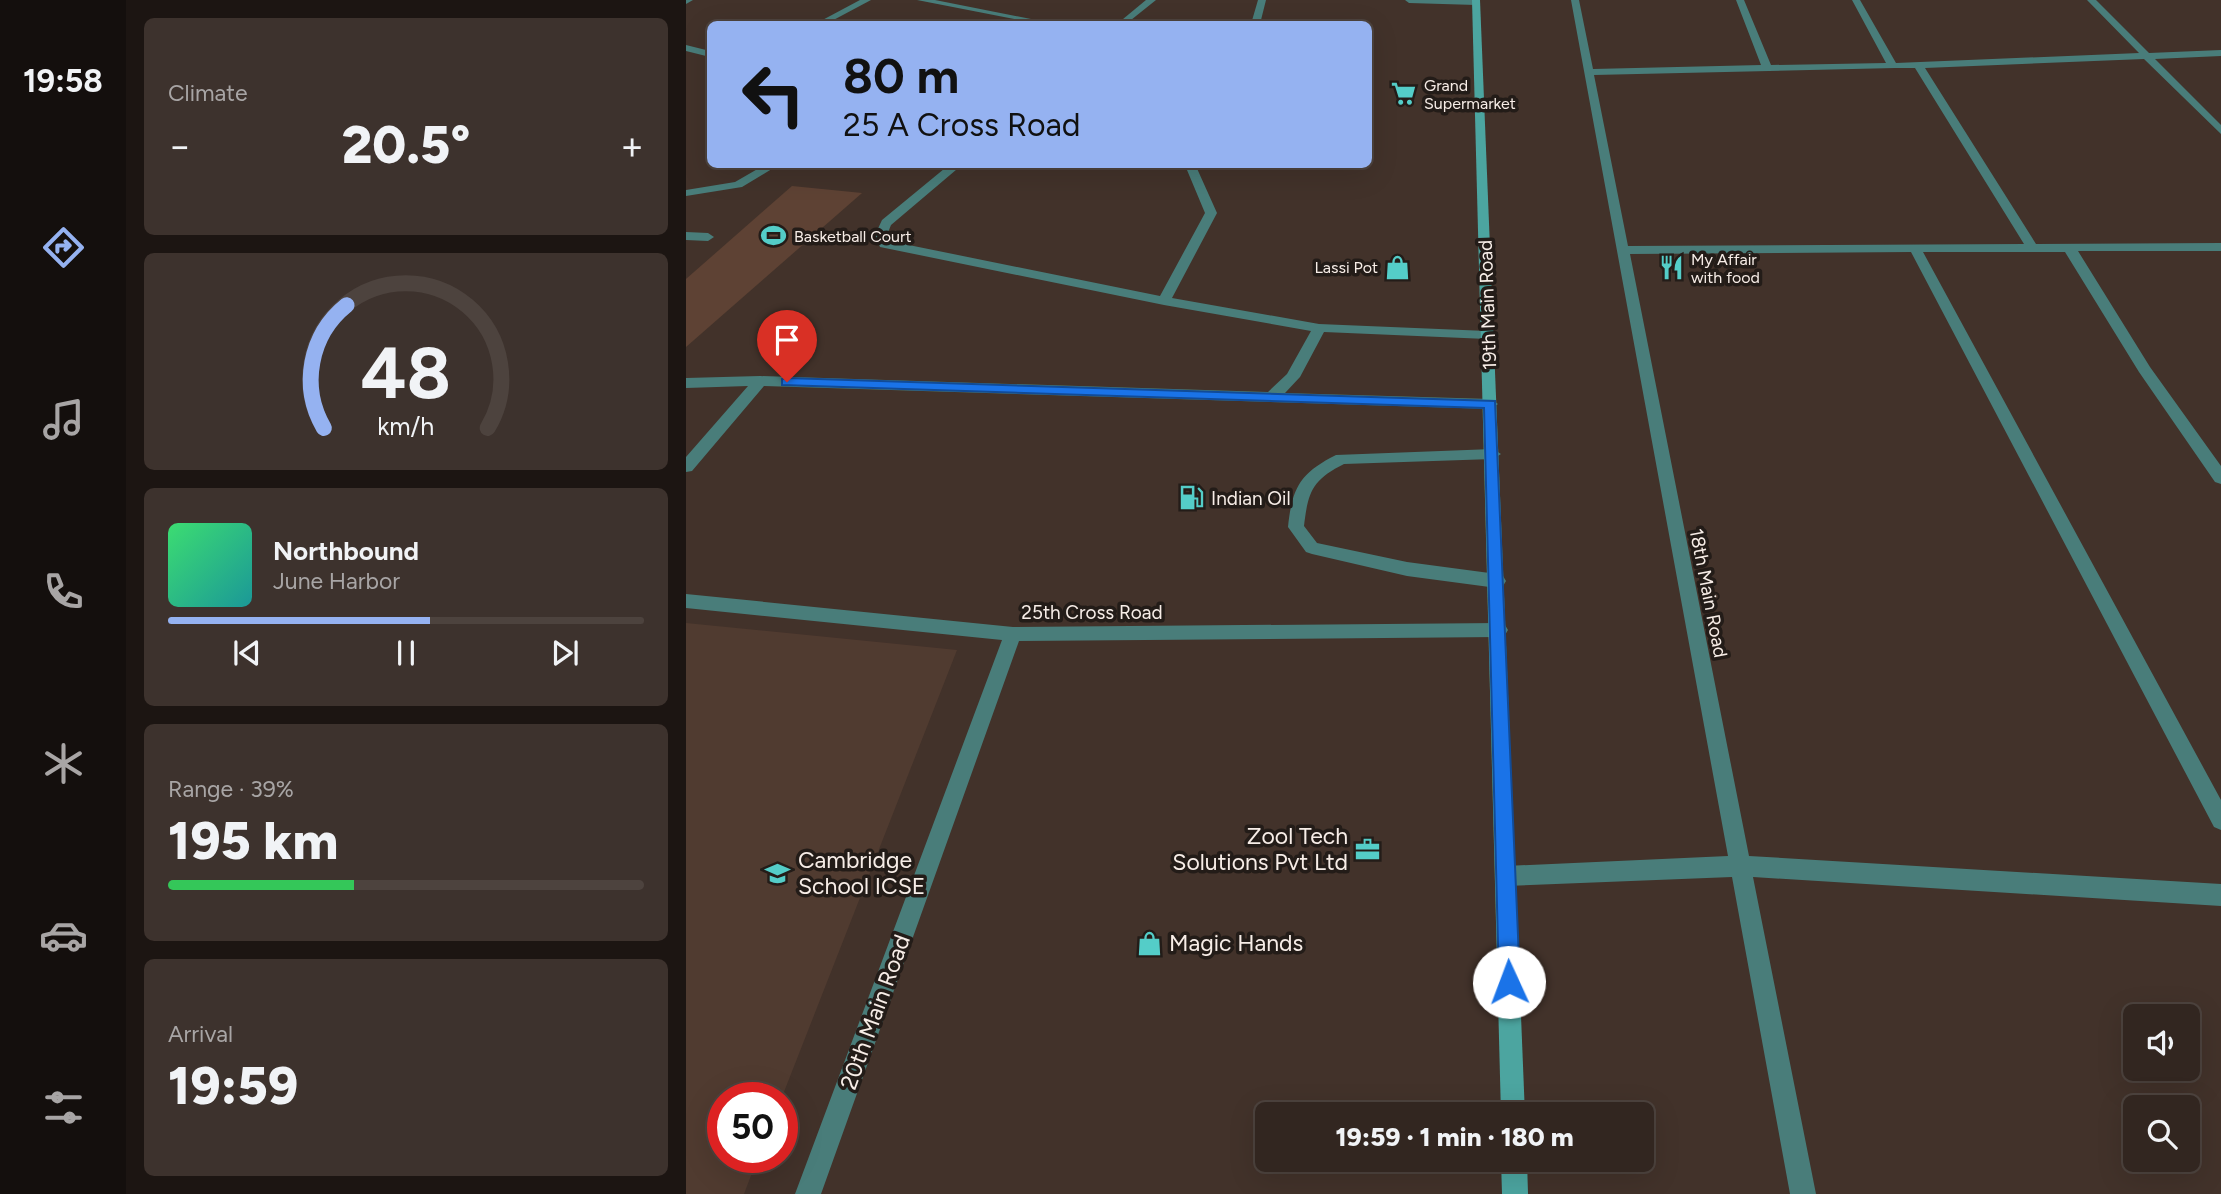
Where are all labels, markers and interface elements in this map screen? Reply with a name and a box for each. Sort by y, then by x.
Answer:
text: 80 m [843,46,959,105]
icon: left [728,49,819,140]
text: 19:58 [23,62,103,100]
place label: Grand Supermarket [1424,76,1516,113]
text: Climate [168,79,247,107]
supermarket icon: Grand Supermarket [1390,80,1418,108]
text: 25 A Cross Road [843,106,1081,144]
text: 20.5° [342,114,470,176]
text: − [168,123,192,169]
text: + [620,123,644,169]
sports icon: Basketball Court [760,222,788,250]
icon: directions [39,223,88,272]
place label: Basketball Court [794,227,912,246]
street label: 19th Main Road [1474,239,1501,370]
place label: My Affair with food [1691,250,1760,287]
shop icon: Lassi Pot [1384,253,1412,281]
restaurant icon: My Affair with food [1657,254,1685,282]
place label: Lassi Pot [1315,258,1378,277]
pin [757,310,817,382]
icon: arrive [768,321,806,359]
text: 48 [361,329,451,416]
icon: music [39,395,88,444]
text: km/h [377,411,435,441]
fuel station icon: Indian Oil [1177,484,1205,512]
place label: Indian Oil [1211,487,1291,510]
street label: 18th Main Road [1685,527,1732,660]
text: Northbound [273,535,419,567]
icon: phone [39,567,88,616]
text: June Harbor [273,567,400,595]
street label: 25th Cross Road [1021,601,1163,624]
icon: previous [228,634,266,672]
icon: pause [387,634,425,672]
icon: next [546,634,584,672]
icon: climate [39,739,88,788]
text: Range · 39% [168,775,294,803]
text: 195 km [168,810,338,872]
place label: Zool Tech Solutions Pvt Ltd [1172,822,1348,876]
office icon: Zool Tech Solutions Pvt Ltd [1354,835,1382,863]
place label: Cambridge School ICSE [798,846,925,900]
school or university icon: Cambridge School ICSE [764,859,792,887]
icon: car [39,911,88,960]
shop icon: Magic Hands [1135,929,1163,957]
place label: Magic Hands [1169,929,1303,957]
street label: 20th Main Road [834,931,916,1093]
position arrow [1472,945,1546,1019]
map controls [2123,1004,2200,1172]
button: sound [2123,1004,2200,1081]
text: Arrival [168,1020,233,1048]
text: 19:59 [168,1055,298,1117]
speed limit sign: 50 [707,1082,798,1173]
icon: filters [39,1083,88,1132]
button: search [2123,1095,2200,1172]
text: 19:59 · 1 min · 180 m [1335,1121,1574,1153]

